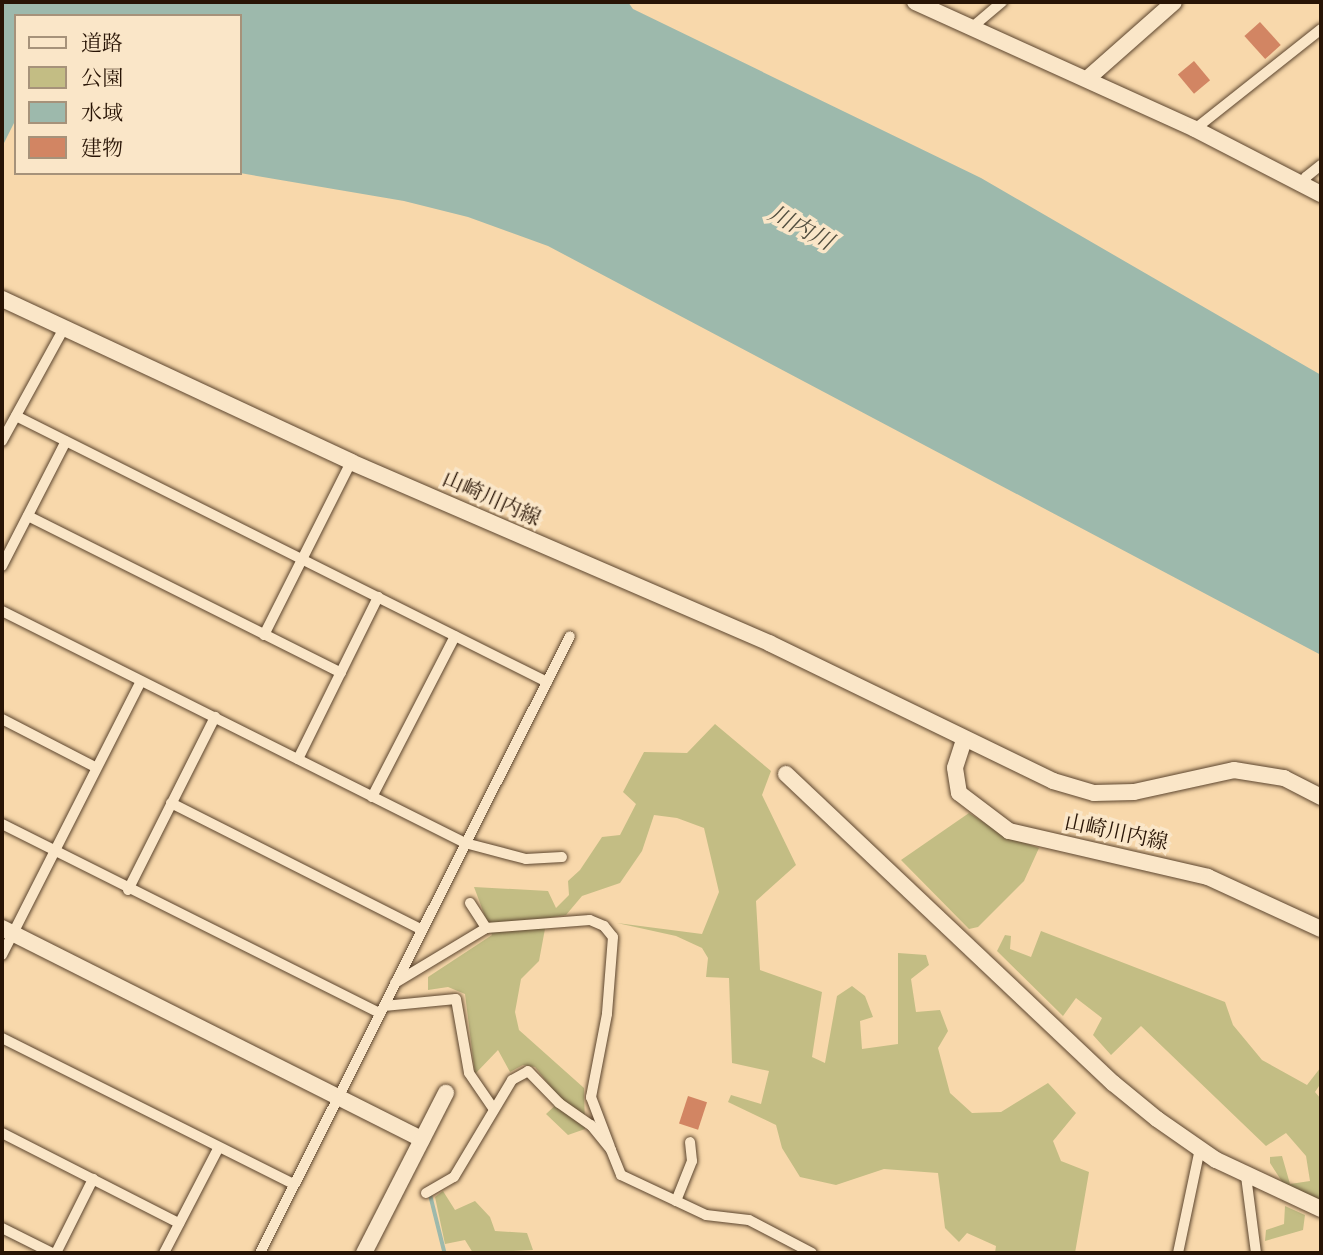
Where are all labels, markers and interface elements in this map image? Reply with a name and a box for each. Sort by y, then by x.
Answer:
legend [14,14,242,175]
text: 道路 [81,30,123,59]
text: 公園 [81,65,123,94]
text: 水域 [81,100,123,129]
text: 建物 [81,135,123,164]
water label: 川内川 [763,201,837,257]
street label: 山崎川内線 [438,467,544,533]
street label: 山崎川内線 [1062,811,1170,857]

